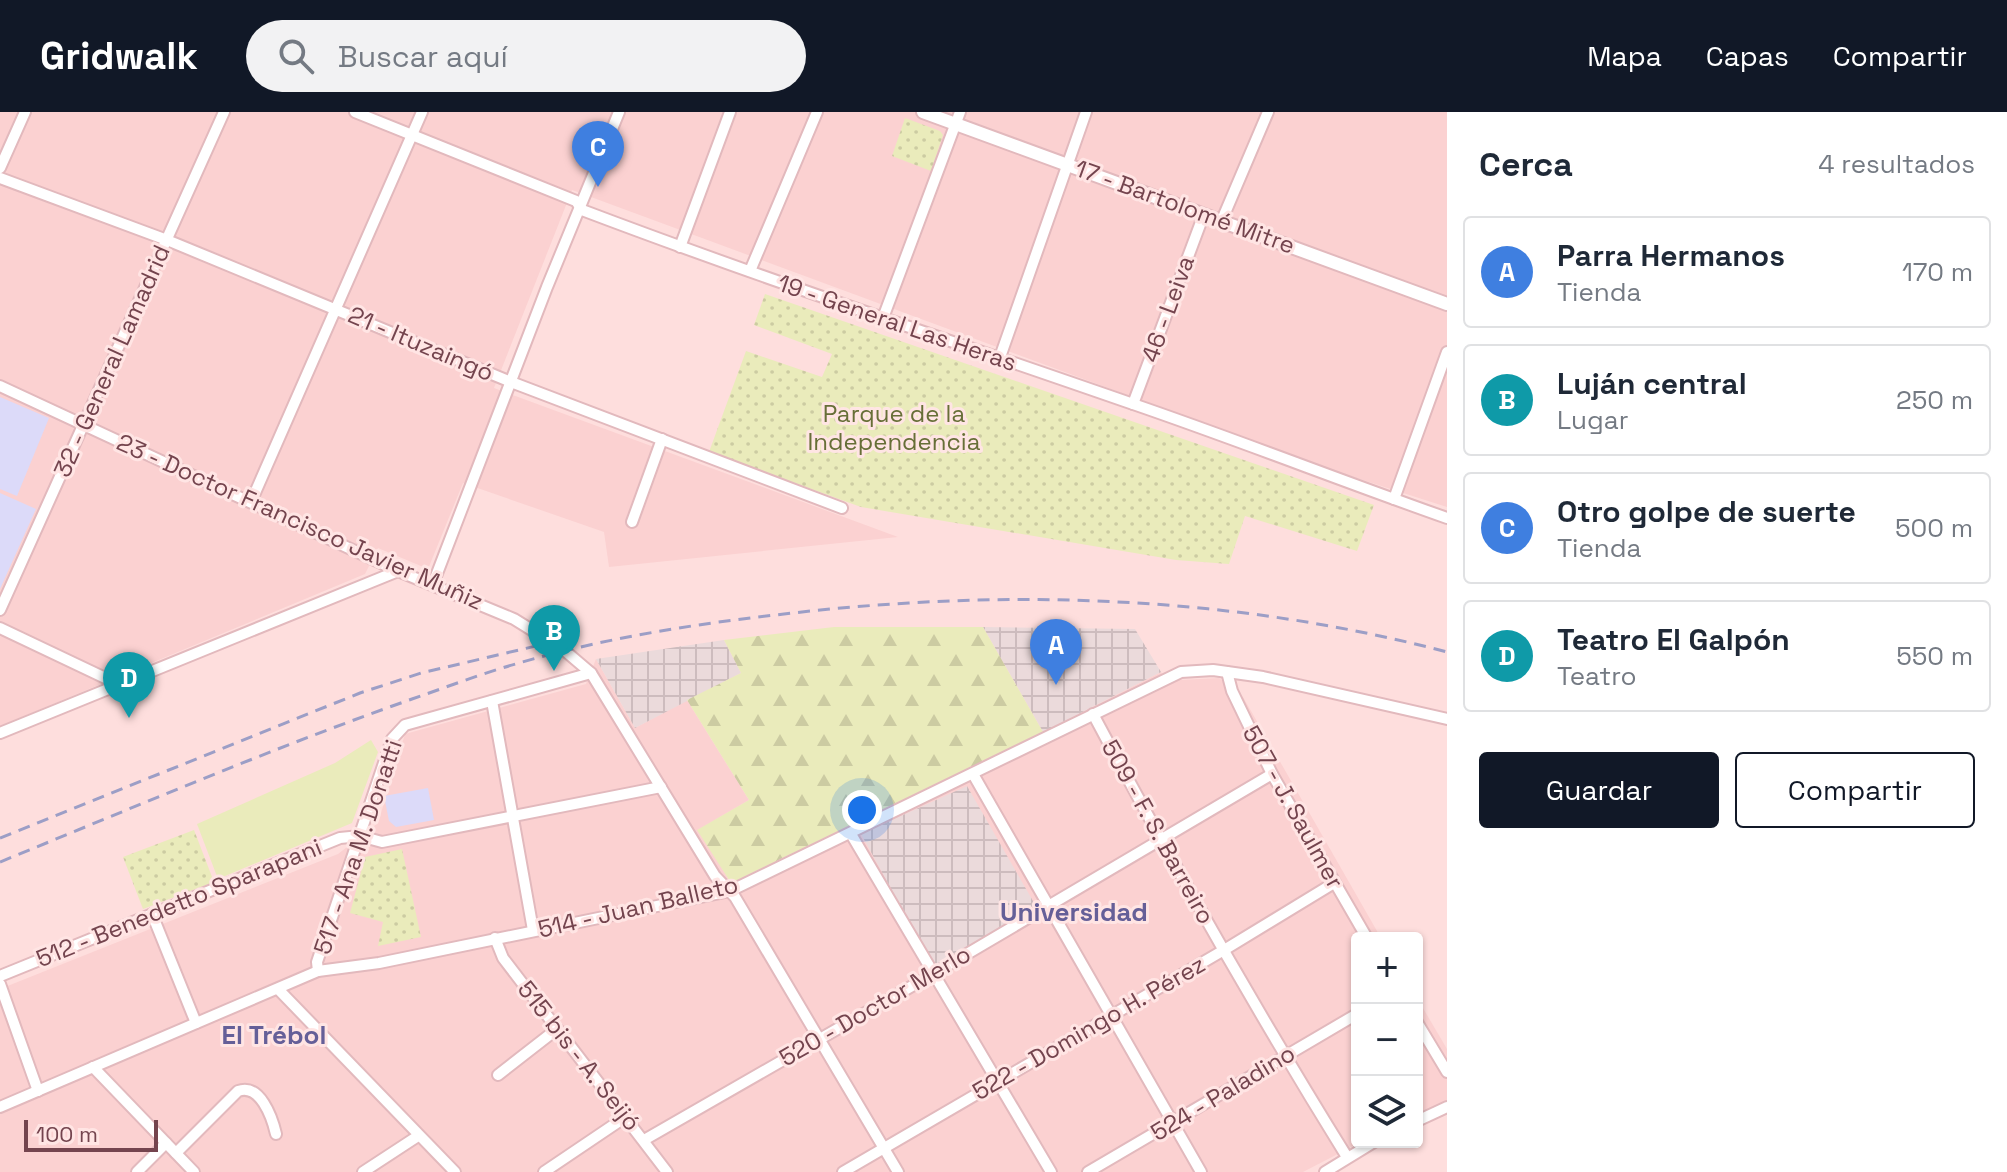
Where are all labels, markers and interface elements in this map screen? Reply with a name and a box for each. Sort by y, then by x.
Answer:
search box [246,20,806,92]
text: Gridwalk [40,32,198,80]
icon: search [274,34,318,78]
text: Buscar aquí [338,37,508,76]
text: Mapa [1587,38,1662,74]
text: Capas [1706,38,1789,74]
text: Compartir [1833,38,1967,74]
pin: C [572,121,624,187]
text: Cerca [1479,143,1573,186]
text: 4 resultados [1818,147,1975,181]
street label: 17 - Bartolomé Mitre [1071,152,1299,261]
text: Parra Hermanos [1557,236,1785,275]
street label: 32 - General Lamadrid [46,240,177,482]
street label: 46 - Leiva [1134,251,1201,366]
text: A [1499,255,1515,289]
text: 170 m [1902,255,1973,289]
street label: 19 - General Las Heras [774,267,1021,378]
text: Tienda [1557,275,1641,309]
street label: 21 - Ituzaingó [344,299,499,388]
text: Luján central [1557,364,1747,403]
text: B [1498,383,1516,417]
text: 250 m [1896,383,1973,417]
park label: Parque de la Independencia [807,398,981,457]
text: Lugar [1557,403,1628,437]
street label: 23 - Doctor Francisco Javier Muñiz [112,426,488,617]
text: Otro golpe de suerte [1557,492,1856,531]
text: C [1499,511,1515,545]
text: 500 m [1895,511,1973,545]
text: Tienda [1557,531,1641,565]
pin: B [528,605,580,671]
pin: A [1030,619,1082,685]
text: Teatro El Galpón [1557,620,1790,659]
text: D [1498,639,1516,673]
text: 550 m [1896,639,1973,673]
pin: D [103,652,155,718]
text: Teatro [1557,659,1637,693]
street label: 507 - J. Saulmer [1236,720,1351,894]
street label: 509 - F. S. Barreiro [1095,734,1222,929]
street label: 517 - Ana M. Donatti [306,735,409,958]
button: Guardar [1479,752,1719,828]
button: Compartir [1735,752,1975,828]
your location [842,790,882,830]
street label: 512 - Benedetto Sparapani [32,831,326,974]
street label: 514 - Juan Balleto [535,868,741,945]
district label: Universidad [1000,895,1148,929]
map controls [1351,932,1423,1148]
button: + [1351,932,1423,1004]
street label: 520 - Doctor Merlo [774,938,976,1073]
street label: 522 - Domingo H. Pérez [967,948,1211,1107]
street label: 515 bis - A. Seijó [511,974,648,1137]
button: − [1351,1004,1423,1076]
district label: El Trébol [222,1018,326,1052]
street label: 524 - Paladino [1145,1037,1301,1148]
button: layers [1351,1076,1423,1148]
scale bar [24,1116,158,1152]
text: 100 m [36,1120,98,1148]

